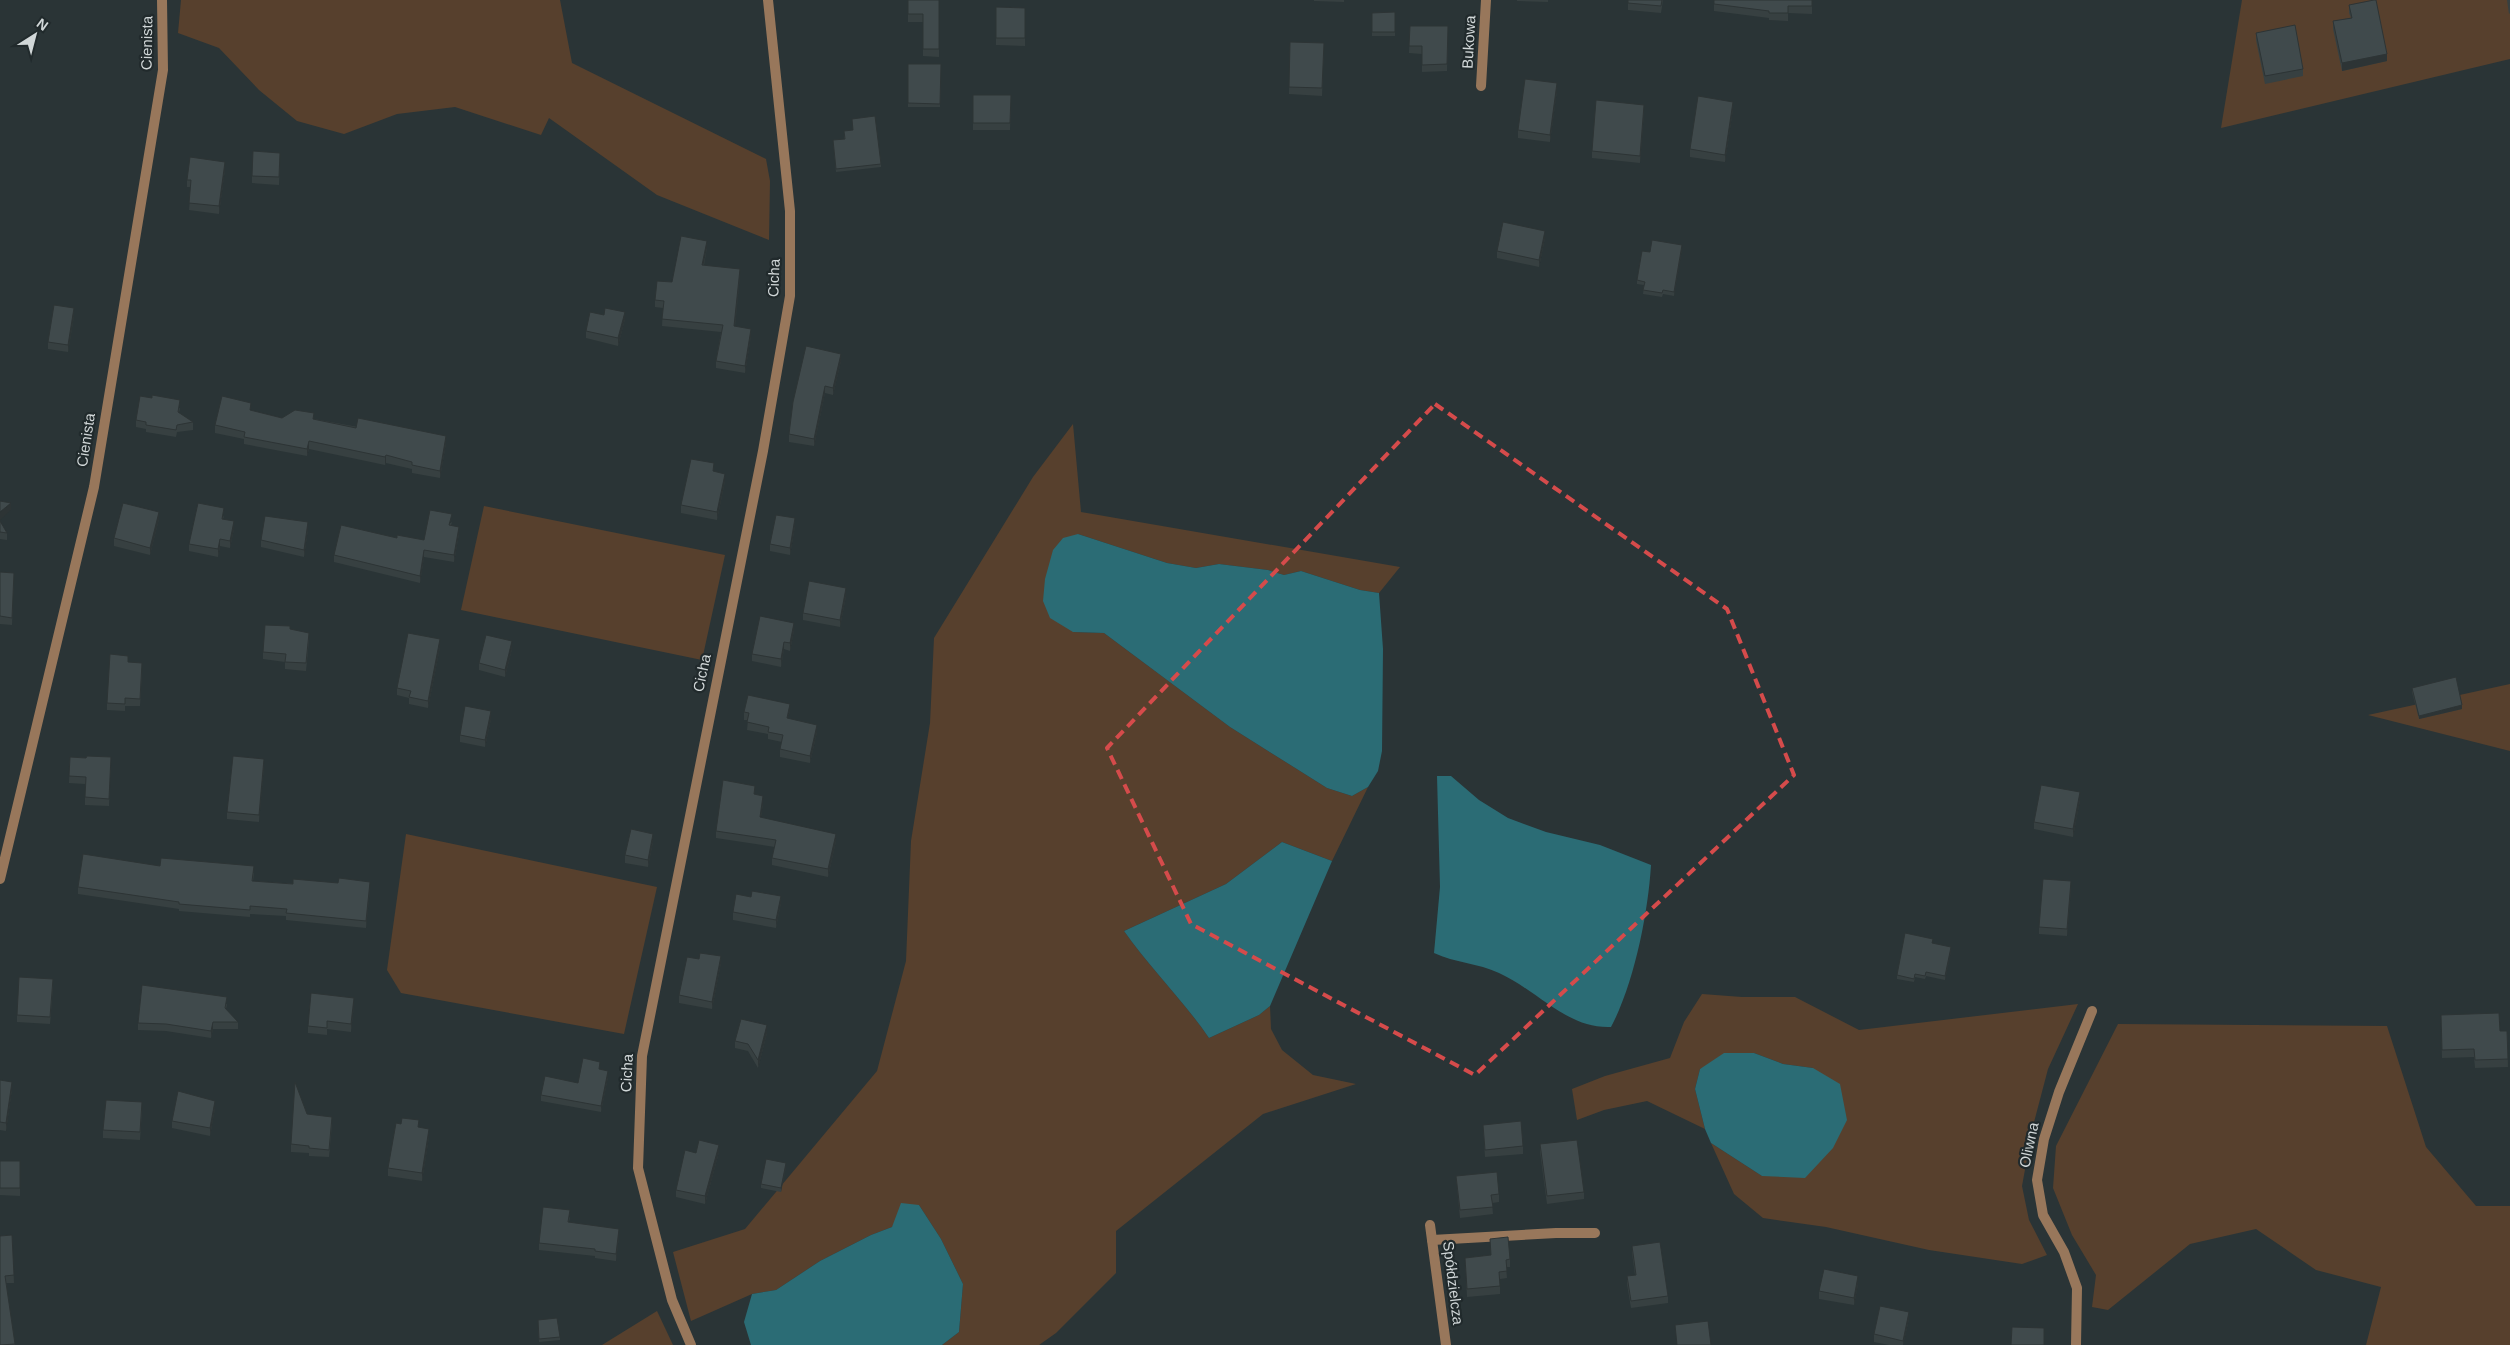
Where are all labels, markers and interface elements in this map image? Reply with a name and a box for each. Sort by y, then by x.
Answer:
north arrow [10,10,60,60]
street label: Bukowa [1459,14,1478,69]
text: N [34,15,51,34]
street label: Cienista [138,15,155,70]
street label: Cicha [764,258,783,297]
street label: Cienista [73,411,98,468]
street label: Cicha [689,652,714,693]
street label: Cicha [617,1053,636,1093]
street label: Oliwna [2015,1120,2042,1169]
street label: Spółdzielcza [1440,1240,1467,1326]

